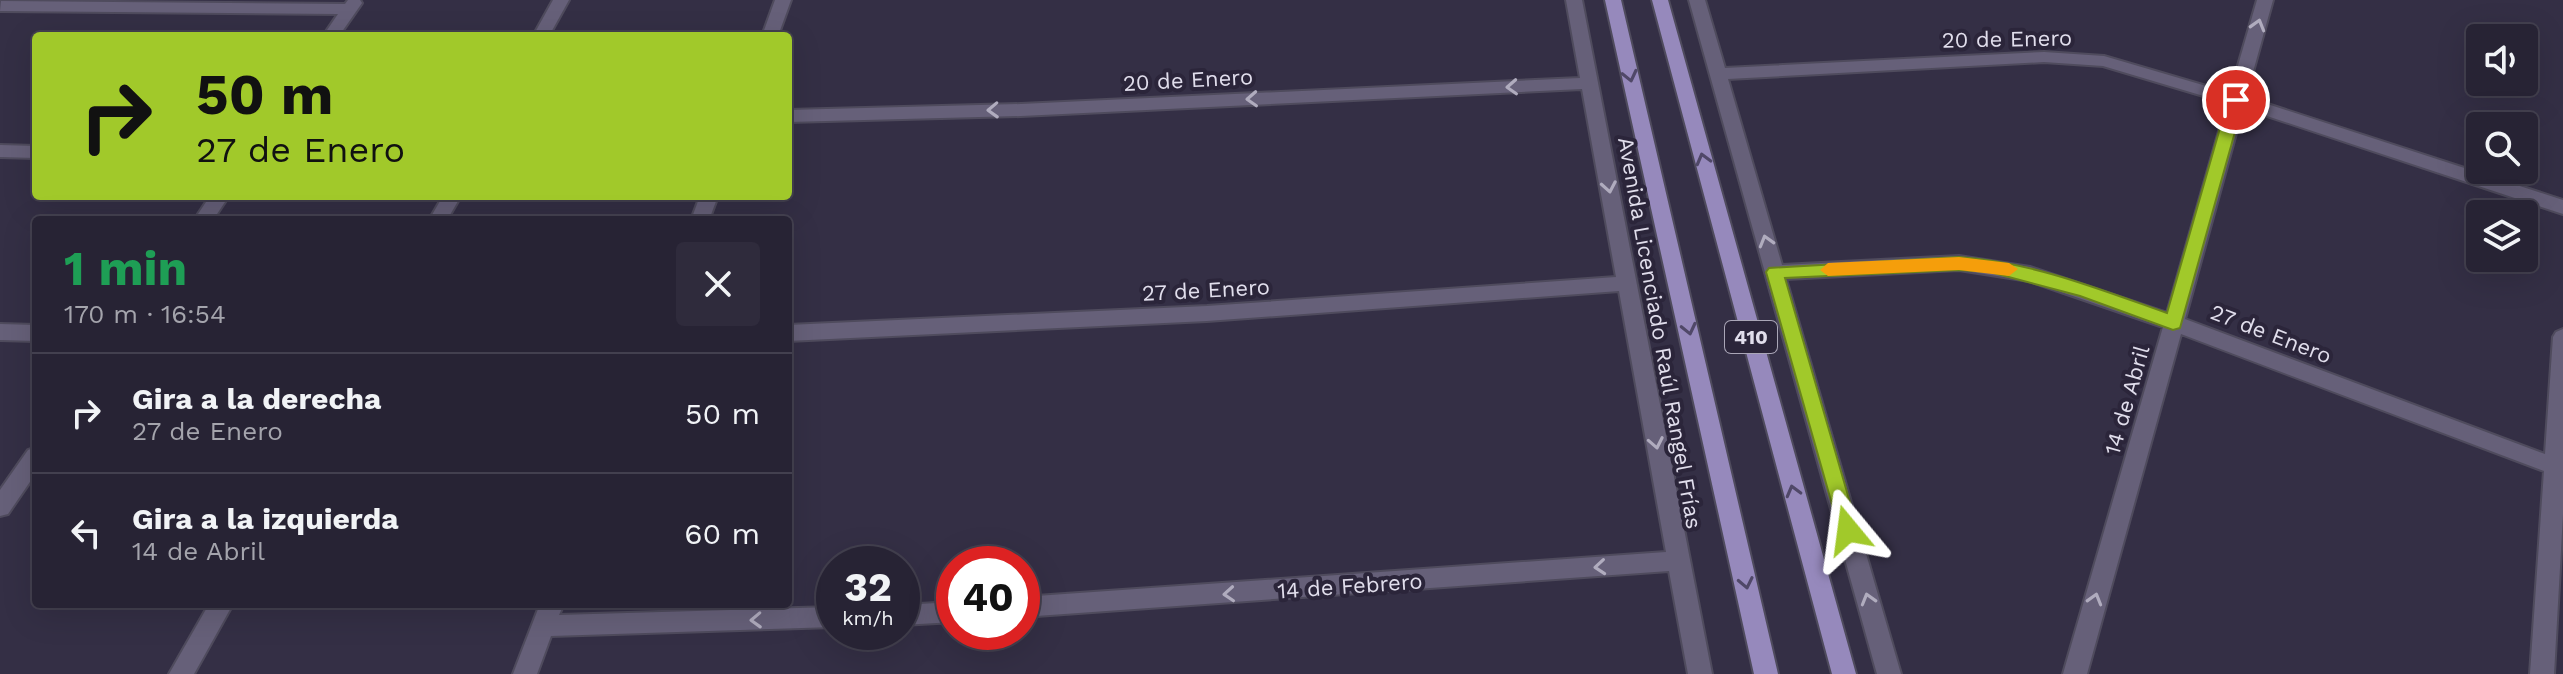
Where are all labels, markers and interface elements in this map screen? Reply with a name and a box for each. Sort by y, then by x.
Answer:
one-way arrow [2249,19,2265,33]
map controls [2466,24,2538,272]
button: sound [2466,24,2538,96]
street label: 20 de Enero [1942,25,2072,53]
text: 50 m [196,62,333,128]
icon: right [64,64,168,168]
street label: 20 de Enero [1122,64,1254,96]
pin [2202,66,2270,134]
one-way arrow [1621,69,1638,82]
one-way arrow [1505,78,1518,95]
icon: arrive [2214,78,2258,122]
one-way arrow [1245,90,1258,107]
one-way arrow [986,102,999,119]
button: search [2466,112,2538,184]
text: 27 de Enero [196,129,405,171]
street label: Avenida Licenciado Raúl Rangel Frías [1613,135,1707,531]
one-way arrow [1695,153,1712,167]
one-way arrow [1599,180,1616,194]
button: layers [2466,200,2538,272]
one-way arrow [1759,235,1775,249]
text: 1 min [64,240,187,297]
button: close [676,242,760,326]
street label: 27 de Enero [1142,274,1270,306]
text: 170 m · 16:54 [64,299,226,329]
street label: 27 de Enero [2207,299,2335,369]
road number: 410 [1725,321,1777,353]
one-way arrow [1680,322,1697,336]
street label: 14 de Abril [2099,342,2155,458]
text: Gira a la derecha [132,381,381,416]
icon: right [64,391,108,435]
text: 50 m [685,396,760,431]
text: 27 de Enero [132,416,283,446]
one-way arrow [1646,436,1663,449]
one-way arrow [1786,484,1803,498]
position arrow [1806,488,1890,572]
text: Gira a la izquierda [132,501,399,536]
icon: left [64,511,108,555]
text: 60 m [684,516,760,551]
text: 14 de Abril [132,536,265,566]
speed limit sign: 40 [936,546,1040,650]
one-way arrow [1593,558,1606,575]
text: 32 [844,564,892,611]
street label: 14 de Febrero [1277,568,1423,604]
one-way arrow [1736,576,1753,589]
one-way arrow [1222,585,1235,602]
one-way arrow [2086,592,2103,606]
one-way arrow [1861,593,1877,606]
text: km/h [842,606,894,630]
one-way arrow [749,611,762,628]

